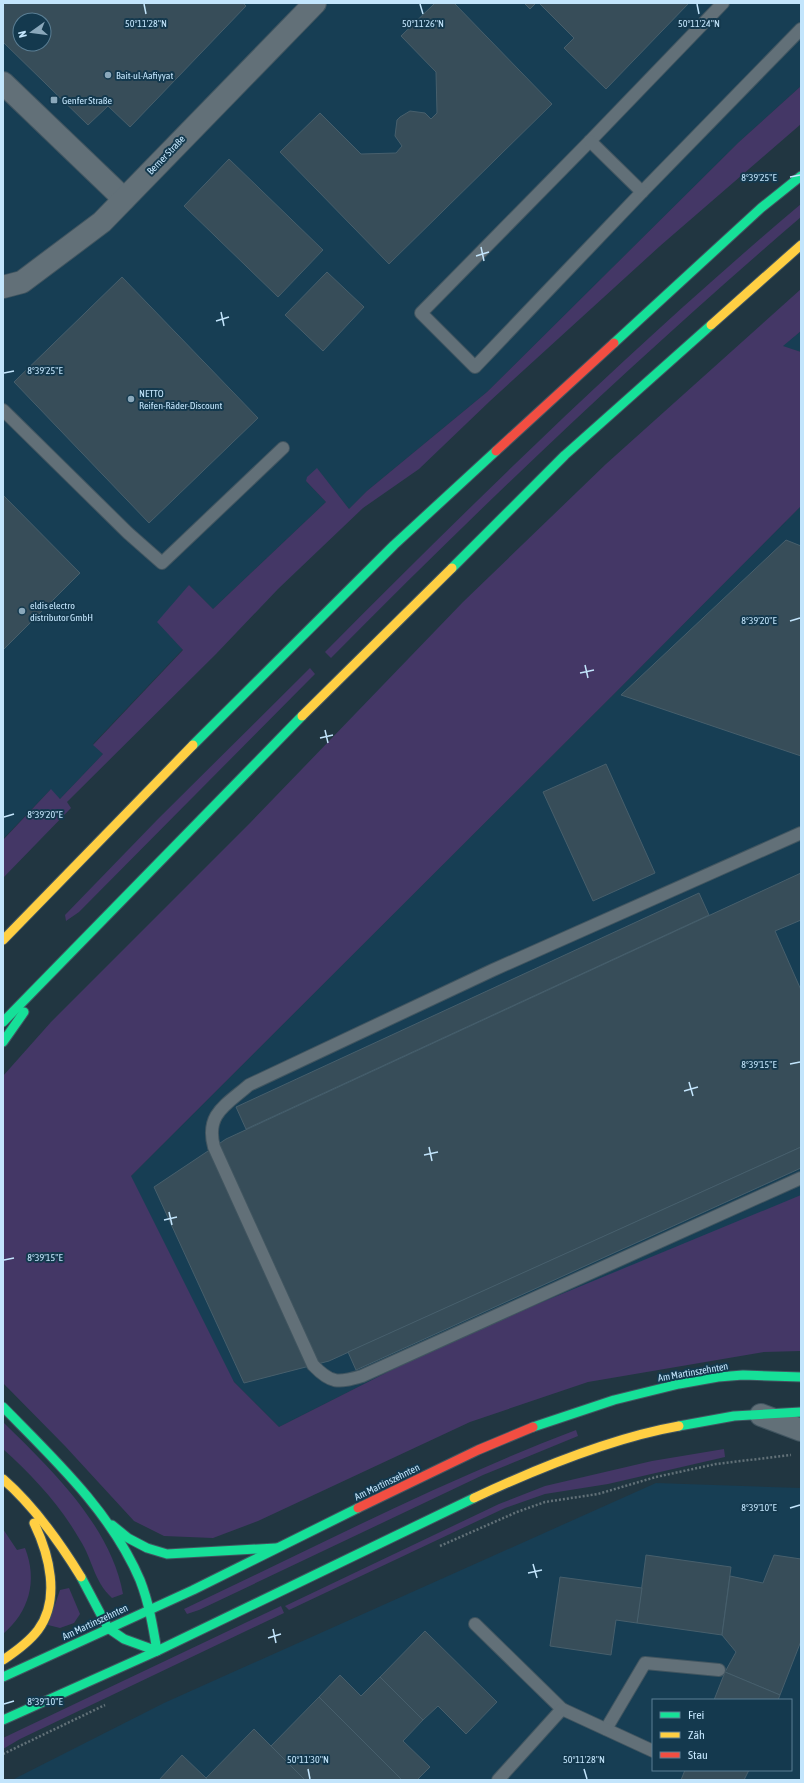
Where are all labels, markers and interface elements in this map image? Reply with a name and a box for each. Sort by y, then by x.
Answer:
north arrow [12,12,52,52]
text: 50°11'28"N [125,18,167,29]
text: 50°11'26"N [402,18,444,29]
text: 50°11'24"N [678,18,720,29]
text: N [16,30,29,39]
marker: Bait-ul-Aafiyyat [103,70,113,80]
place label: Bait-ul-Aafiyyat [116,70,173,81]
marker: Genfer Straße [49,95,59,105]
place label: Genfer Straße [62,95,112,106]
street label: Berner Straße [145,133,188,177]
text: 8°39'25"E [741,172,777,183]
text: 8°39'25"E [27,365,63,376]
place label: NETTO Reifen-Räder-Discount [139,388,222,411]
marker: NETTO Reifen-Räder-Discount [126,394,136,404]
place label: eldis electro distributor GmbH [30,600,93,623]
marker: eldis electro distributor GmbH [17,606,27,616]
text: 8°39'20"E [741,615,777,626]
text: 8°39'20"E [27,809,63,820]
text: 8°39'15"E [741,1059,777,1070]
text: 8°39'15"E [27,1252,63,1263]
street label: Am Martinszehnten [657,1360,729,1384]
street label: Am Martinszehnten [353,1461,422,1503]
text: 8°39'10"E [741,1502,777,1513]
street label: Am Martinszehnten [60,1602,130,1642]
text: 8°39'10"E [27,1696,63,1707]
legend [652,1699,792,1771]
text: Frei [688,1708,704,1722]
text: Zäh [688,1728,705,1742]
text: Stau [688,1748,708,1762]
text: 50°11'30"N [287,1754,329,1765]
text: 50°11'28"N [563,1754,605,1765]

